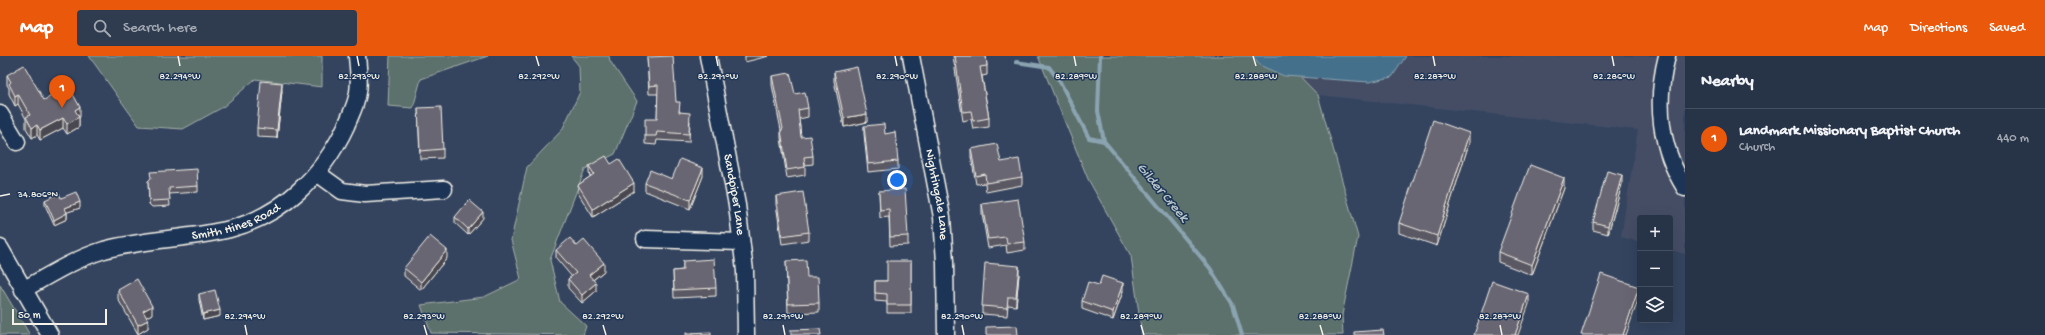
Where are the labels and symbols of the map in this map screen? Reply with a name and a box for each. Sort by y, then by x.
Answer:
text: 82.294°W [159,71,201,83]
text: 82.293°W [338,71,380,83]
text: 82.292°W [518,71,560,83]
text: 82.291°W [698,71,739,83]
text: 82.290°W [876,71,919,83]
text: 82.289°W [1055,71,1097,83]
text: 82.288°W [1235,71,1278,83]
text: 82.287°W [1414,71,1457,83]
text: 82.286°W [1593,71,1635,83]
pin: 1 [49,75,75,108]
street label: Nightingale Lane [922,148,951,241]
street label: Sandpiper Lane [720,153,748,236]
water label: Gilder Creek [1132,160,1193,227]
your location [887,170,907,190]
text: 34.806°N [17,189,59,201]
street label: Smith Hines Road [191,200,284,243]
scale bar [12,307,107,326]
text: 82.294°W [224,311,266,323]
text: 82.293°W [403,311,445,323]
text: 82.292°W [582,311,624,323]
text: 82.291°W [763,311,804,323]
text: 82.290°W [941,311,984,323]
text: 82.289°W [1120,311,1162,323]
text: 82.288°W [1299,311,1342,323]
text: 82.287°W [1479,311,1522,323]

